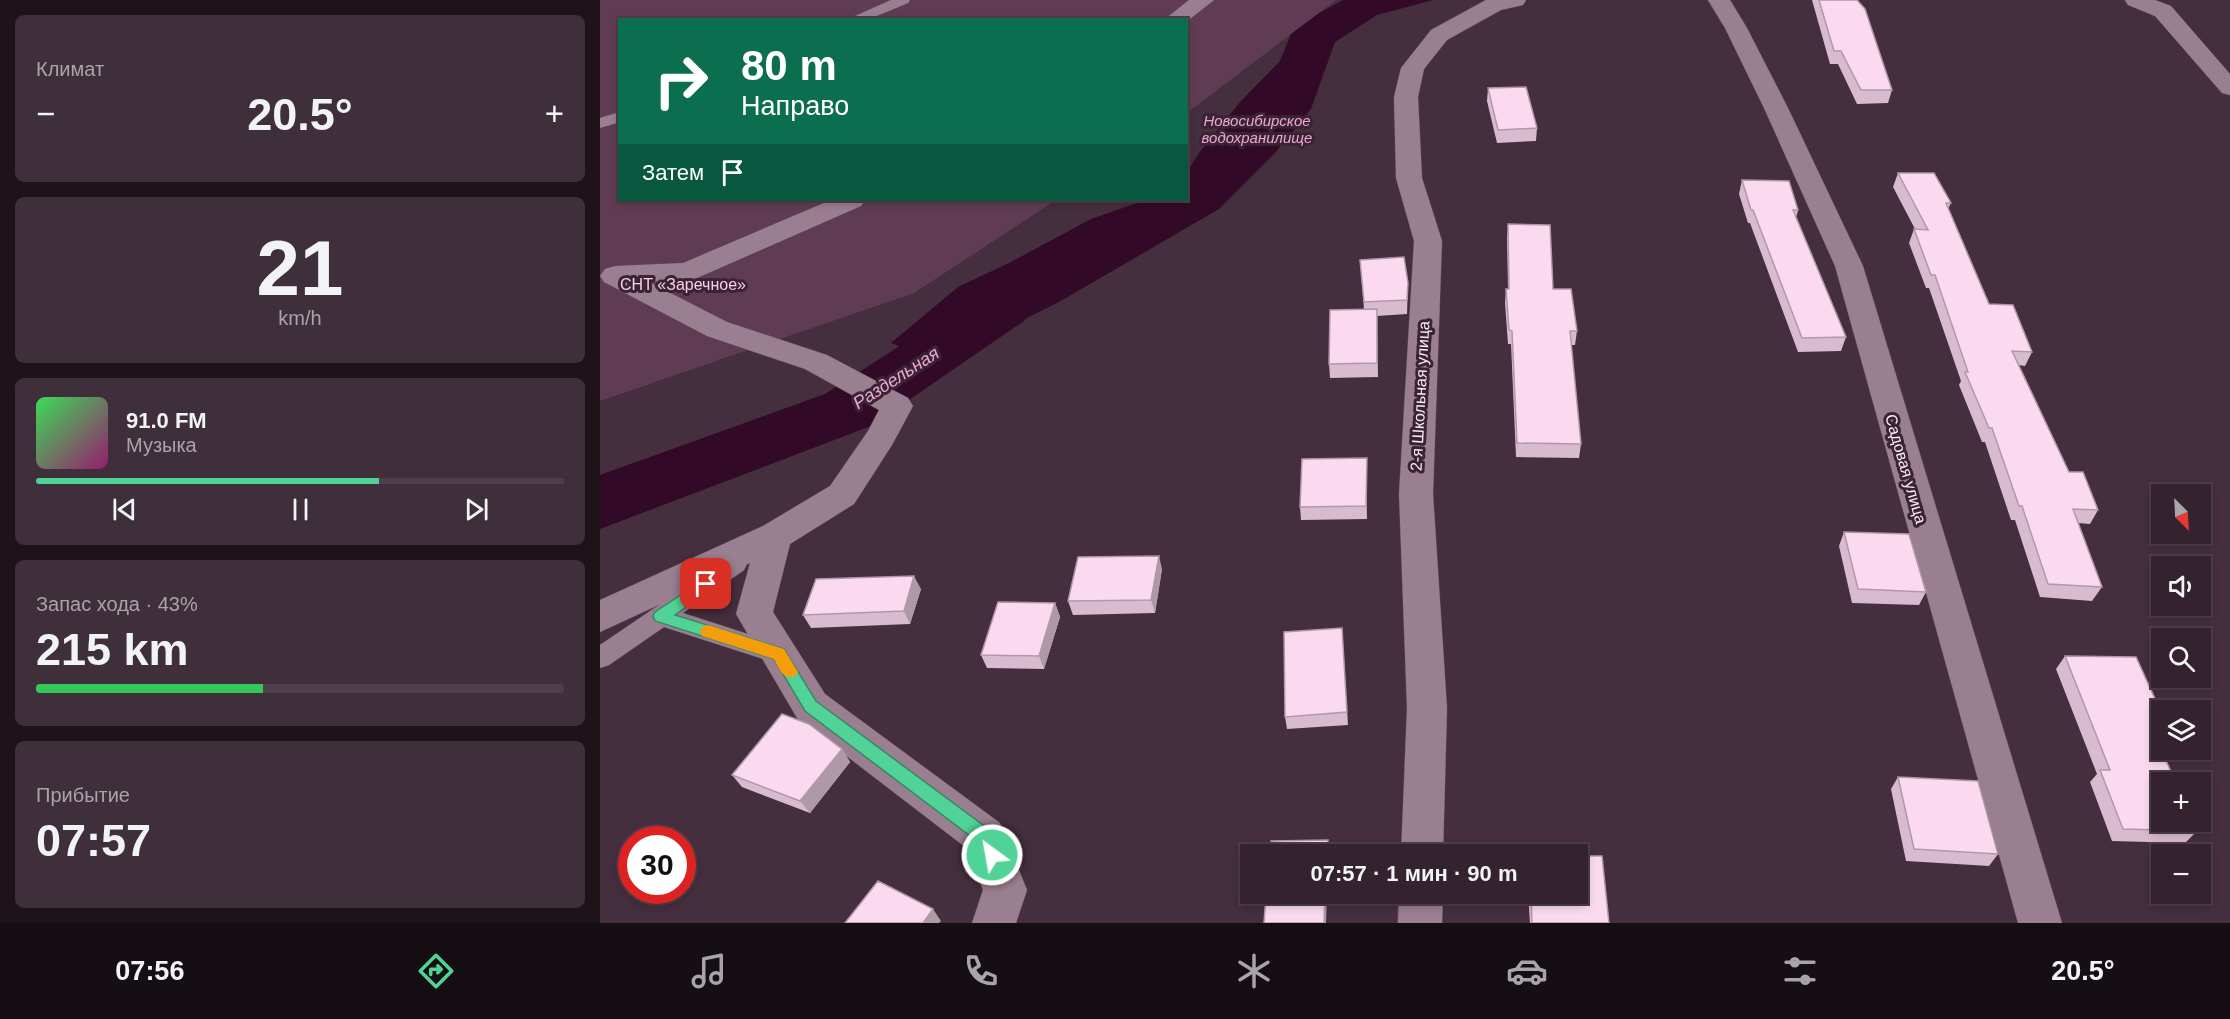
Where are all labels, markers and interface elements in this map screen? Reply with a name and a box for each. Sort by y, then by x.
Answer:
icon: right [642,42,720,120]
text: 80 m [741,42,837,89]
text: Климат [36,58,104,80]
text: 20.5° [247,89,353,140]
text: Направо [741,91,849,121]
text: − [36,95,55,132]
text: + [545,95,564,132]
water label: Новосибирское водохранилище [1202,112,1312,146]
icon: arrive [716,156,749,189]
text: Затем [642,160,704,185]
text: 21 [257,224,343,312]
park label: СНТ «Заречное» [620,276,746,293]
text: km/h [278,307,322,329]
street label: 2-я Школьная улица [1408,320,1432,471]
water label: Раздельная [849,343,943,413]
text: 91.0 FM [126,408,207,433]
street label: Садовая улица [1882,412,1930,526]
text: Музыка [126,434,197,456]
north arrow [2151,484,2211,544]
map controls [2151,484,2211,904]
icon: previous [108,493,141,526]
icon: pause [284,493,317,526]
icon: next [460,493,493,526]
button: sound [2151,556,2211,616]
pin [680,558,731,609]
icon: arrive [689,567,722,600]
text: Запас хода · 43% [36,593,198,615]
text: 215 km [36,624,189,675]
button: search [2151,628,2211,688]
button: layers [2151,700,2211,760]
button: + [2151,772,2211,832]
text: Прибытие [36,784,130,806]
text: 07:57 [36,815,151,866]
position arrow [960,823,1024,887]
speed limit sign: 30 [618,826,696,904]
button: − [2151,844,2211,904]
text: 07:57 · 1 мин · 90 m [1311,861,1517,886]
icon: directions [415,950,457,992]
icon: music [688,950,730,992]
icon: phone [960,950,1002,992]
icon: climate [1233,950,1275,992]
icon: car [1506,950,1548,992]
icon: filters [1779,950,1821,992]
text: 07:56 [115,956,184,986]
text: 20.5° [2051,956,2115,986]

